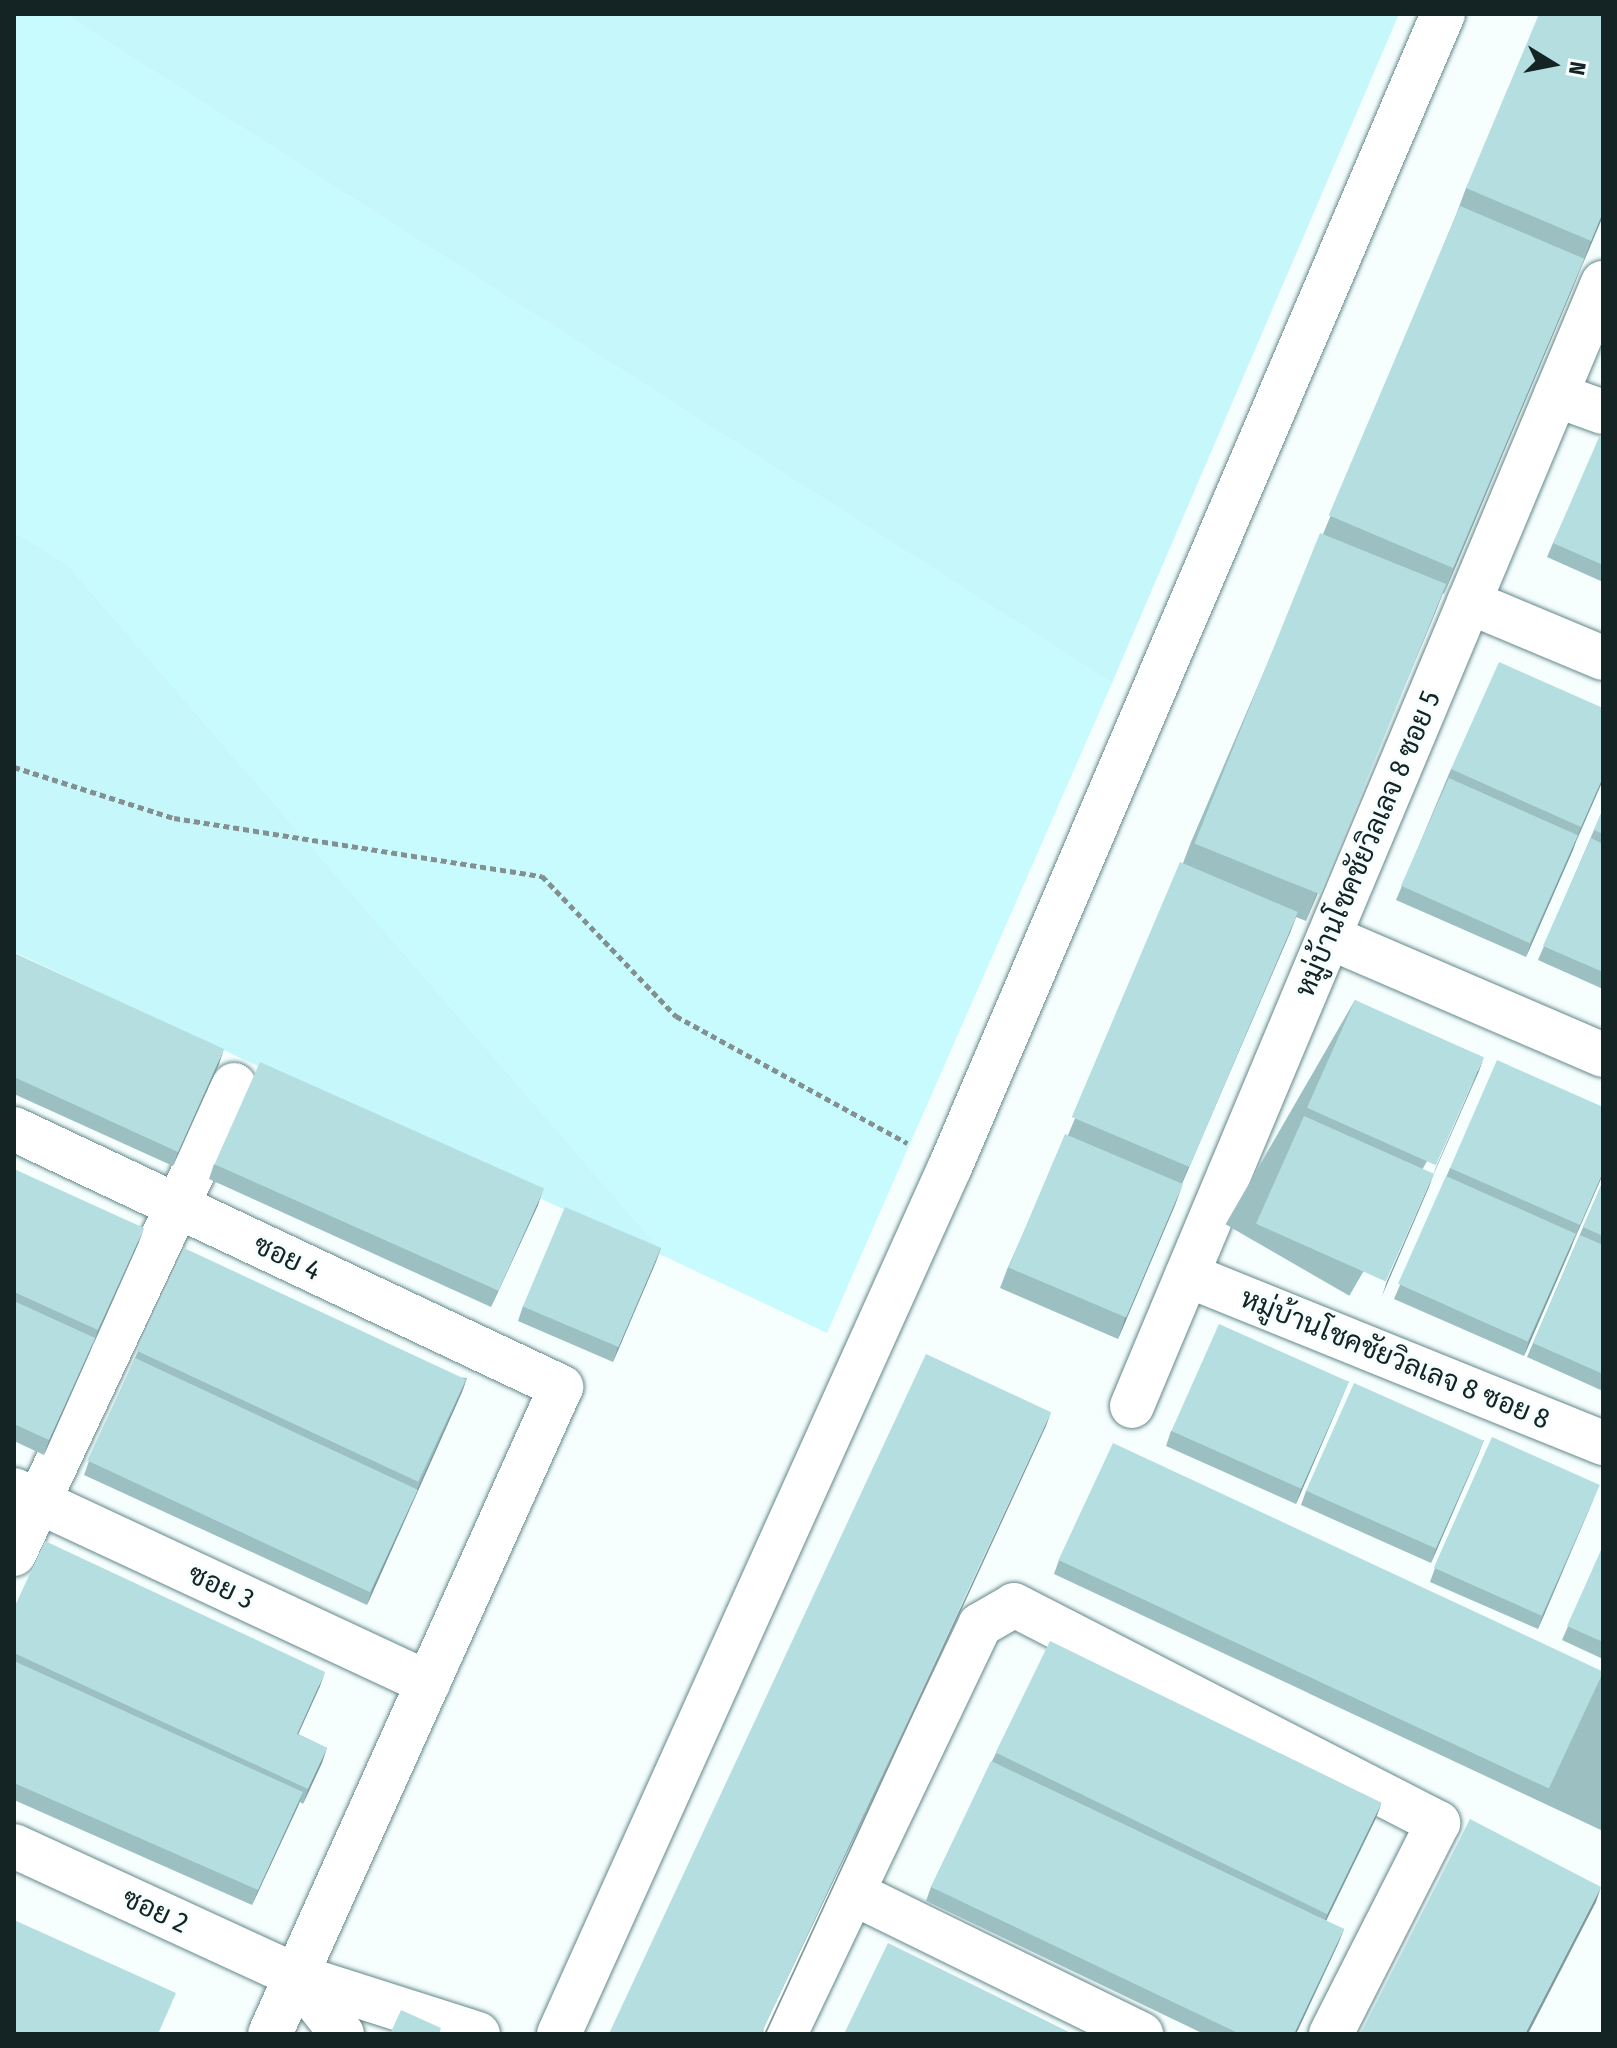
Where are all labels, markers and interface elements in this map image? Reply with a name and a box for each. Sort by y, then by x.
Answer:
north arrow [1513,24,1593,104]
text: N [1563,59,1592,77]
street label: หมู่บ้านโชคชัยวิลเลจ 8 ซอย 5 [1288,686,1448,1002]
street label: ซอย 4 [248,1228,326,1288]
street label: หมู่บ้านโชคชัยวิลเลจ 8 ซอย 8 [1236,1282,1554,1436]
street label: ซอย 3 [183,1557,259,1617]
street label: ซอย 2 [117,1881,193,1941]

